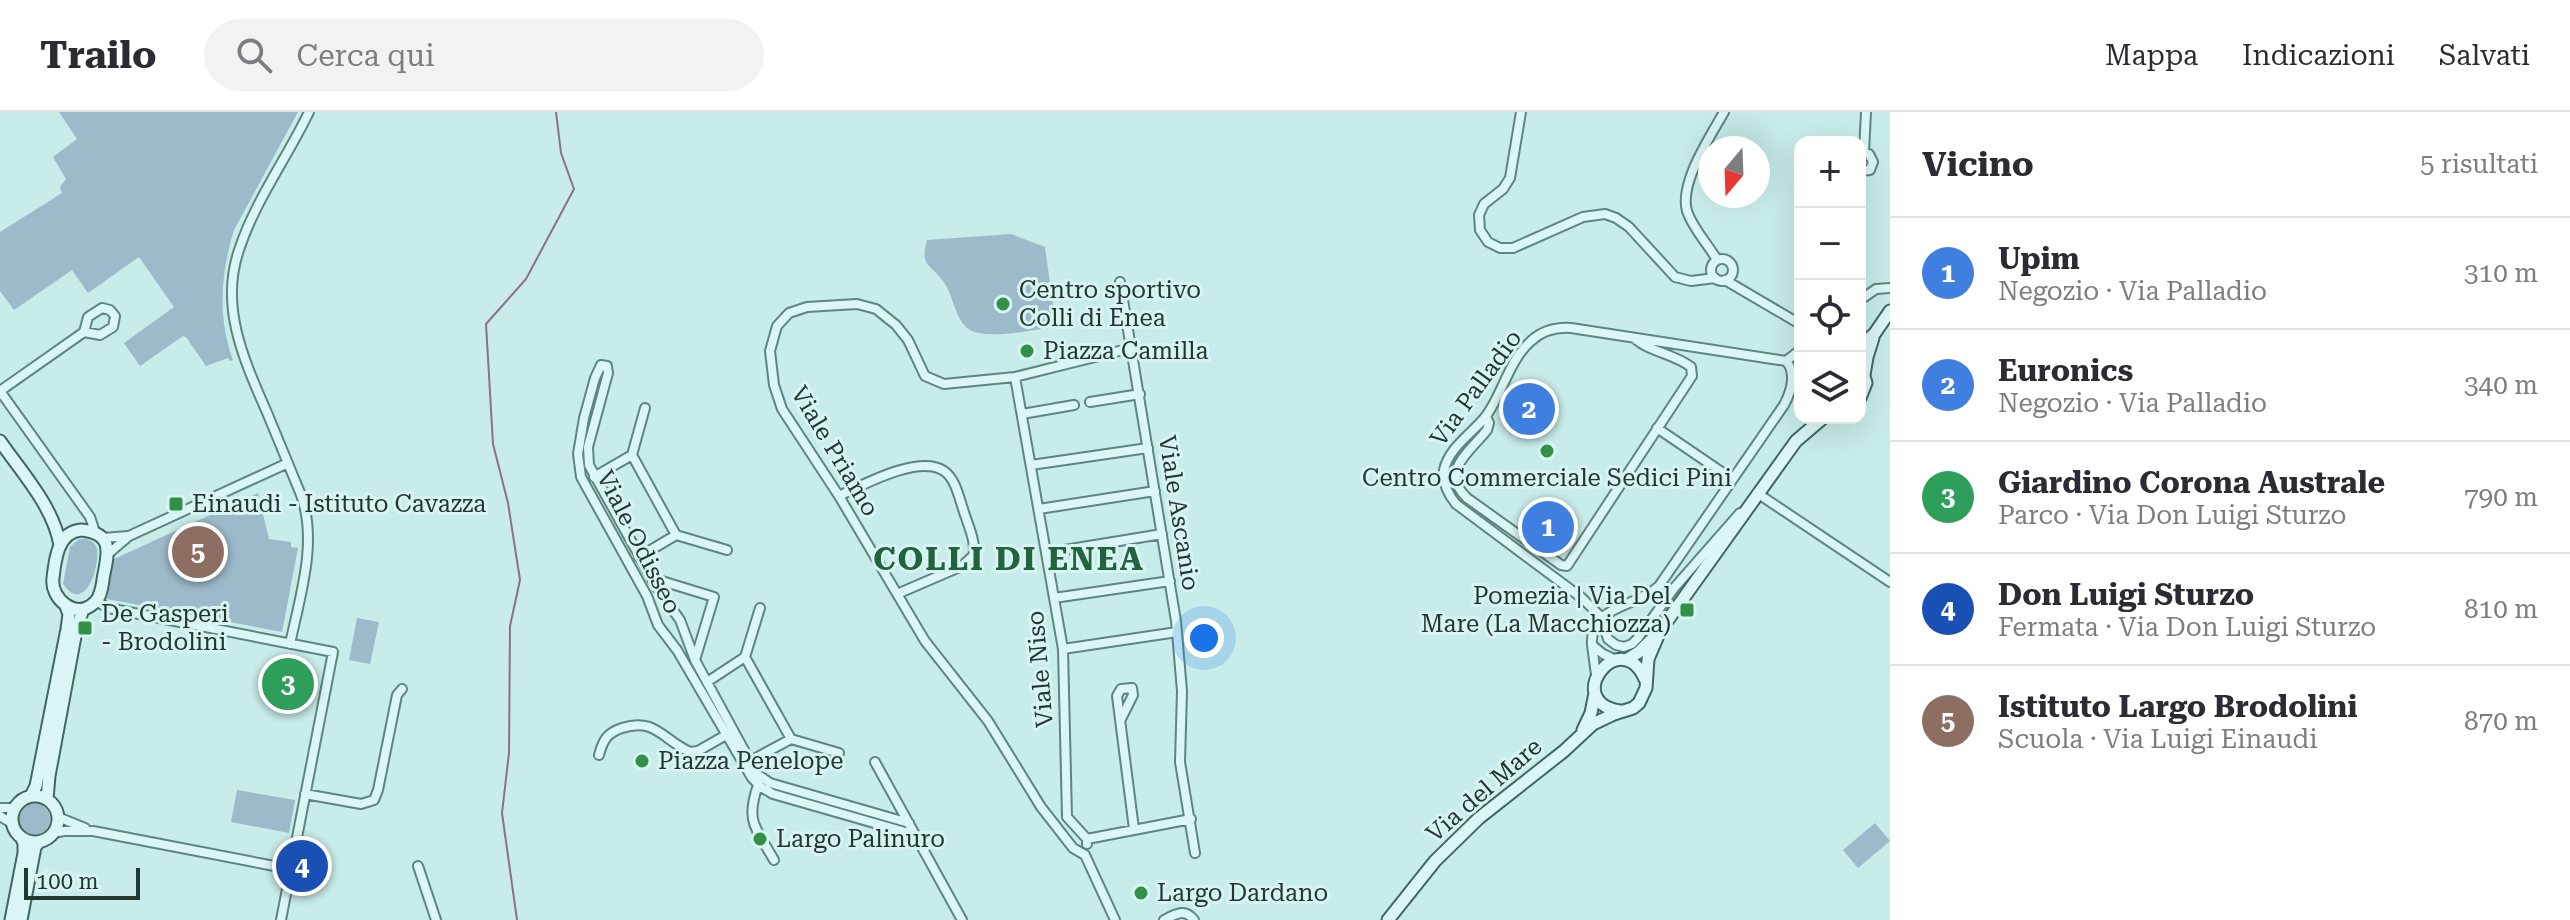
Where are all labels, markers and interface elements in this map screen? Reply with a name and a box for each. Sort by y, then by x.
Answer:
search box [204,19,764,91]
text: Trailo [40,33,156,77]
icon: search [232,33,276,77]
text: Cerca qui [296,38,435,73]
text: Mappa [2105,39,2198,72]
text: Indicazioni [2242,39,2395,72]
text: Salvati [2439,39,2530,72]
north arrow [1698,136,1770,208]
map controls [1794,136,1866,424]
button: + [1794,136,1866,208]
text: Vicino [1922,144,2034,184]
text: 5 risultati [2420,149,2538,179]
button: − [1794,208,1866,280]
text: Upim [1998,241,2080,276]
text: 1 [1941,258,1955,288]
text: 310 m [2464,258,2538,288]
place label: Centro sportivo Colli di Enea [1019,276,1201,332]
text: Negozio · Via Palladio [1998,276,2267,306]
button: locate [1794,280,1866,352]
marker: Centro sportivo Colli di Enea [994,295,1012,313]
street label: Via Palladio [1425,324,1527,452]
place label: Piazza Camilla [1043,337,1209,365]
marker: Piazza Camilla [1018,342,1036,360]
button: layers [1794,352,1866,424]
text: Euronics [1998,353,2133,388]
text: 2 [1941,370,1955,400]
text: 340 m [2464,370,2538,400]
pin: 2 [1503,379,1555,439]
street label: Viale Priamo [785,381,885,521]
text: Negozio · Via Palladio [1998,388,2267,418]
street label: Viale Ascanio [1153,433,1205,593]
marker: Centro Commerciale Sedici Pini [1538,442,1556,460]
place label: Centro Commerciale Sedici Pini [1362,464,1732,492]
text: Giardino Corona Australe [1998,465,2385,500]
street label: Viale Odisseo [591,466,687,618]
text: 3 [1941,482,1955,512]
text: 790 m [2464,482,2538,512]
place label: Einaudi - Istituto Cavazza [192,490,486,518]
marker: Einaudi - Istituto Cavazza [167,495,185,513]
pin: 1 [1522,497,1574,557]
text: Parco · Via Don Luigi Sturzo [1998,500,2347,530]
pin: 5 [172,522,224,582]
district label: COLLI DI ENEA [873,540,1145,578]
text: Don Luigi Sturzo [1998,577,2254,612]
place label: Pomezia | Via Del Mare (La Macchiozza) [1421,582,1671,638]
text: 4 [1941,594,1955,624]
text: 810 m [2464,594,2538,624]
place label: De Gasperi - Brodolini [101,600,229,656]
marker: Pomezia | Via Del Mare (La Macchiozza) [1678,601,1696,619]
street label: Viale Niso [1021,609,1059,729]
text: Fermata · Via Don Luigi Sturzo [1998,612,2376,642]
your location [1184,618,1224,658]
marker: De Gasperi - Brodolini [76,619,94,637]
pin: 3 [262,654,314,714]
text: Istituto Largo Brodolini [1998,689,2357,724]
text: 5 [1941,706,1955,736]
text: 870 m [2464,706,2538,736]
text: Scuola · Via Luigi Einaudi [1998,724,2317,754]
street label: Via del Mare [1421,732,1547,848]
place label: Piazza Penelope [658,747,843,775]
marker: Piazza Penelope [633,752,651,770]
place label: Largo Palinuro [776,825,945,853]
marker: Largo Palinuro [751,830,769,848]
pin: 4 [276,836,328,896]
scale bar [24,864,140,900]
text: 100 m [36,869,99,894]
place label: Largo Dardano [1157,879,1328,907]
marker: Largo Dardano [1132,884,1150,902]

